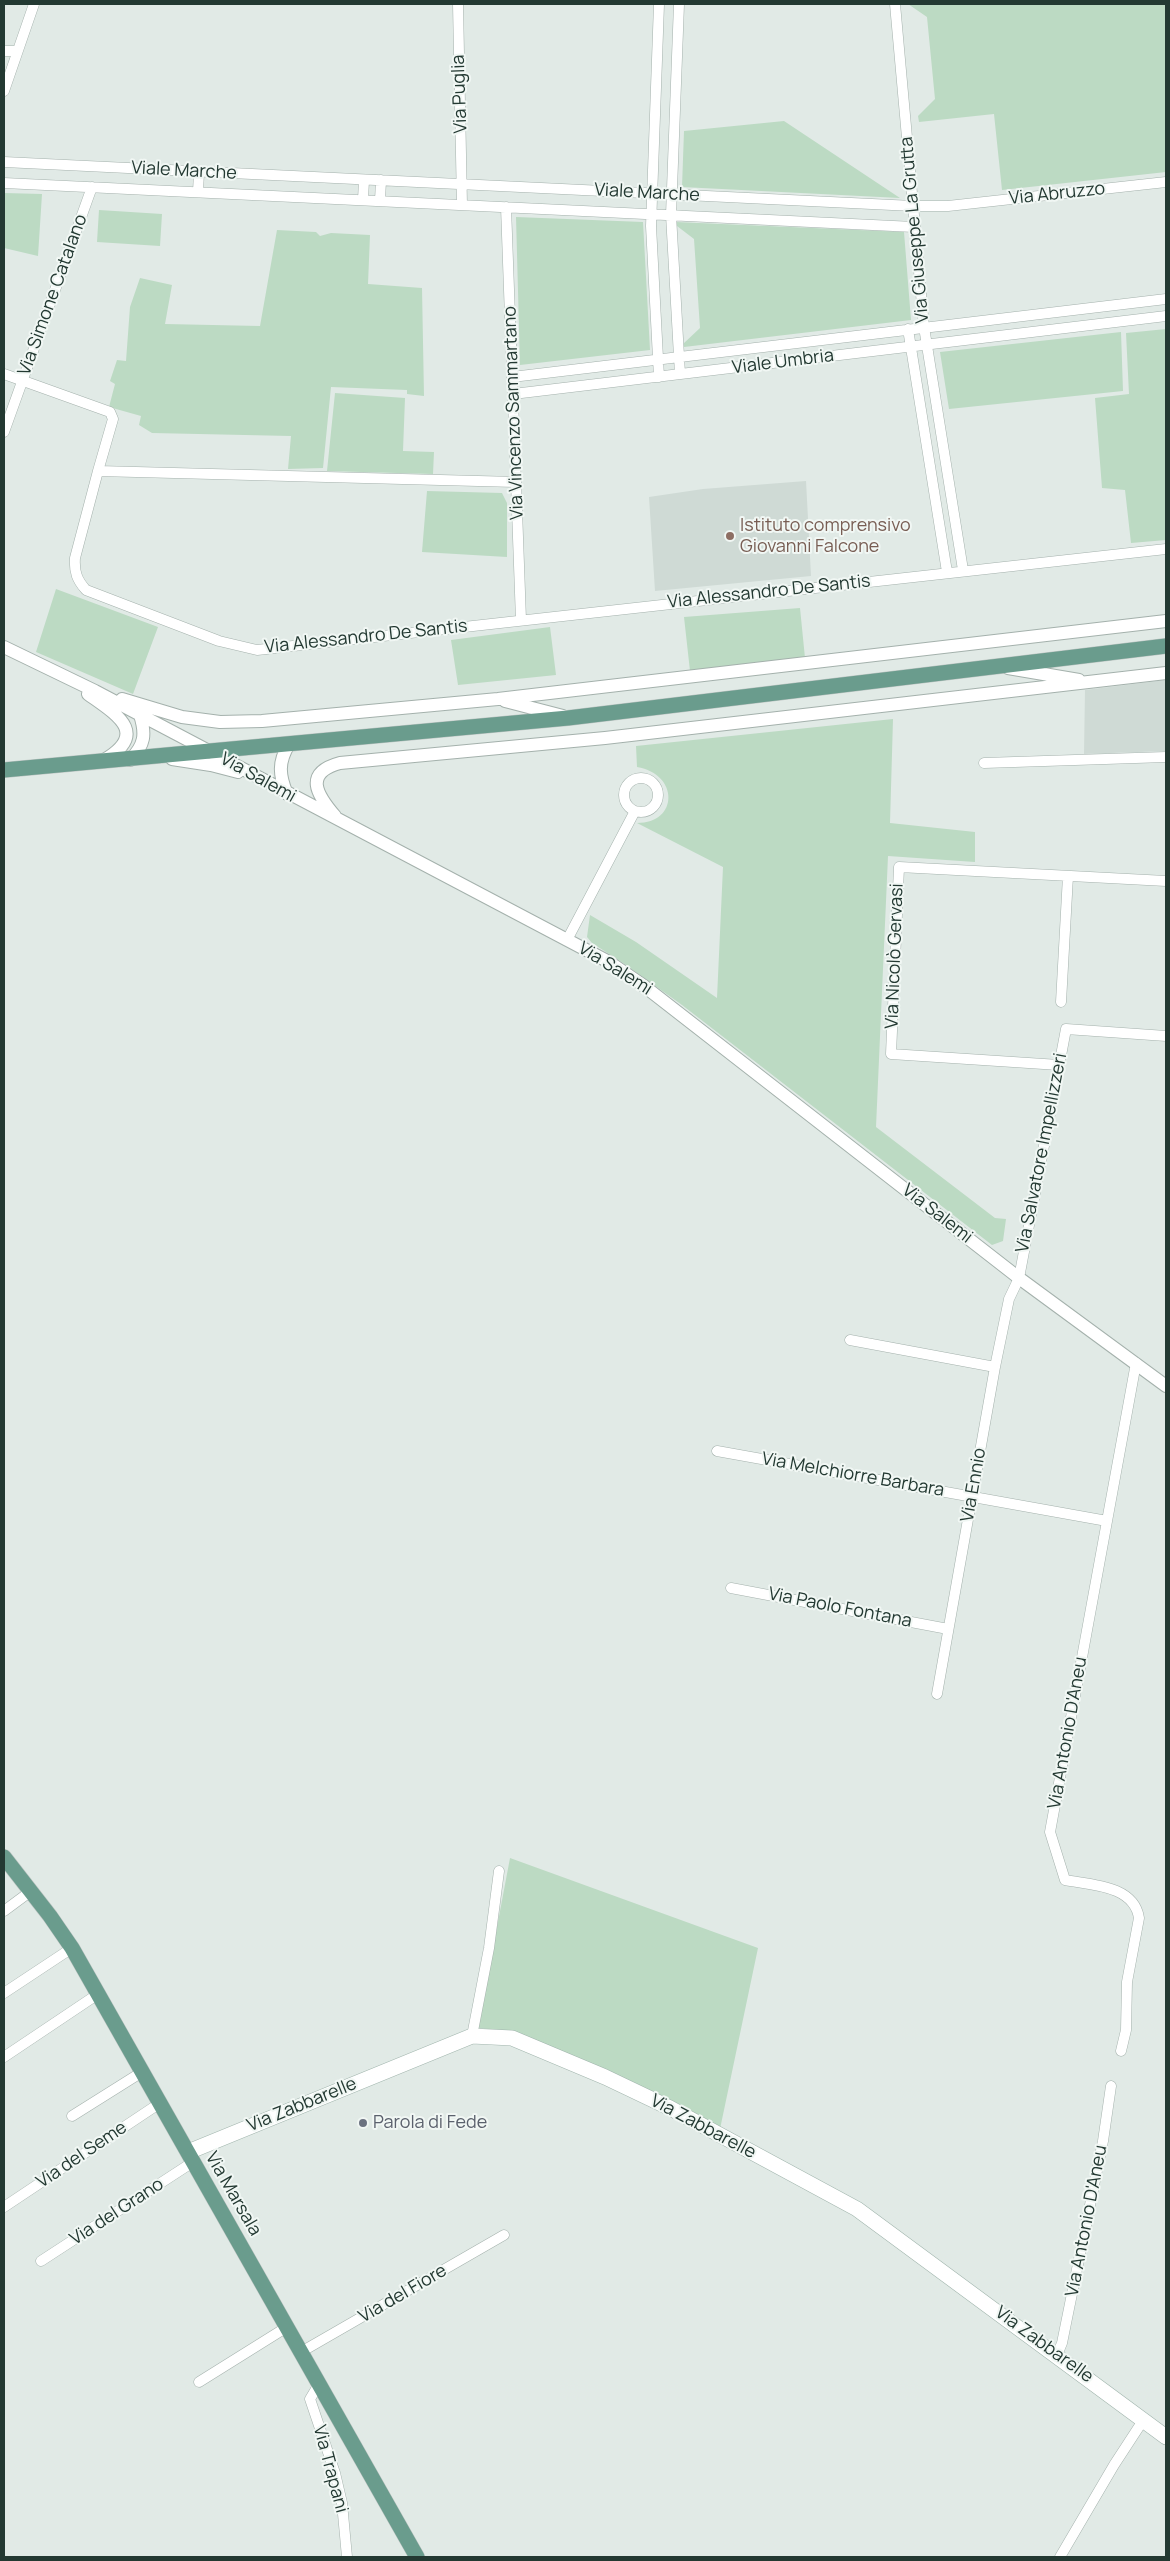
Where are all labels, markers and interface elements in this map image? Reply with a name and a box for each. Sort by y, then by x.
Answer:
street label: Via Puglia [448,54,472,134]
street label: Via Giuseppe La Grutta [896,136,934,324]
street label: Viale Marche [131,157,237,185]
street label: Via Abruzzo [1008,178,1106,210]
street label: Viale Marche [594,179,700,207]
street label: Via Simone Catalano [14,212,92,378]
street label: Via Vincenzo Sammartano [499,306,529,520]
street label: Viale Umbria [731,345,835,379]
place label: Istituto comprensivo Giovanni Falcone [740,515,911,558]
marker: Istituto comprensivo Giovanni Falcone [724,530,736,542]
street label: Via Alessandro De Santis [666,571,872,613]
street label: Via Alessandro De Santis [263,616,469,658]
street label: Via Salemi [216,748,300,808]
street label: Via Nicolò Gervasi [882,883,908,1029]
street label: Via Salemi [574,938,656,1000]
street label: Via Salvatore Impellizzeri [1012,1051,1072,1255]
street label: Via Salemi [898,1180,976,1248]
street label: Via Ennio [957,1446,991,1524]
street label: Via Melchiorre Barbara [760,1448,946,1502]
street label: Via Paolo Fontana [766,1583,914,1633]
street label: Via Antonio D'Aneu [1044,1655,1092,1811]
street label: Via Zabbarelle [244,2073,360,2137]
street label: Via Zabbarelle [647,2090,759,2164]
place label: Parola di Fede [373,2112,487,2134]
street label: Via del Seme [33,2117,131,2193]
marker: Parola di Fede [357,2117,369,2129]
street label: Via Antonio D'Aneu [1062,2143,1112,2299]
street label: Via Marsala [200,2148,266,2240]
street label: Via del Grano [66,2174,168,2250]
street label: Via del Fiore [355,2260,451,2328]
street label: Via Zabbarelle [991,2302,1097,2388]
street label: Via Trapani [308,2423,352,2515]

